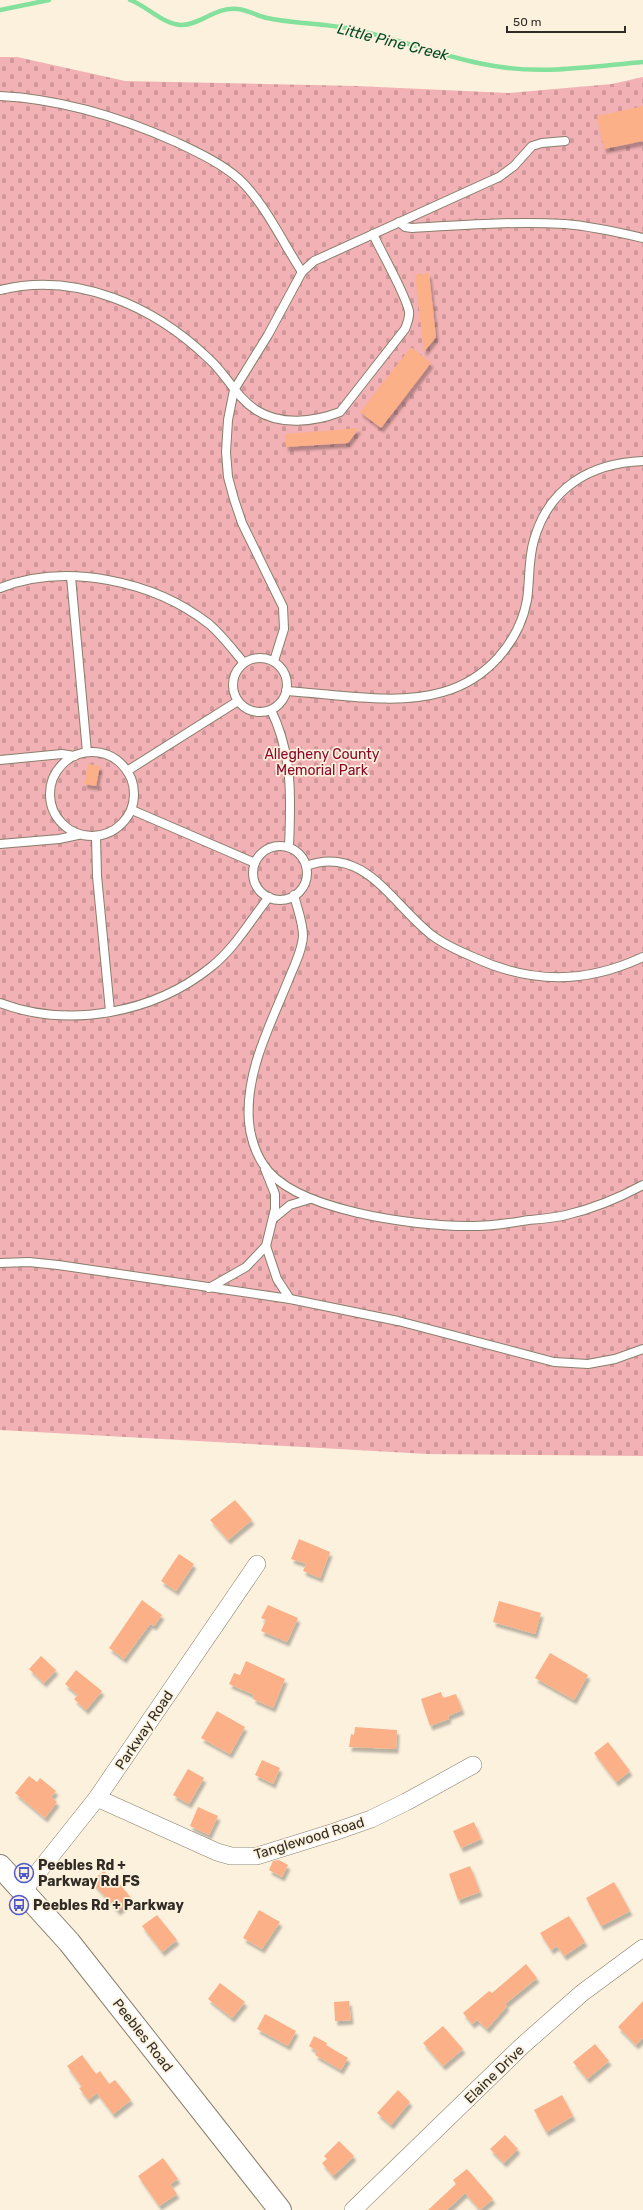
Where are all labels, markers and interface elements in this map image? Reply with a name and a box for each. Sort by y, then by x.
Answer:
scale bar [507,8,625,34]
text: 50 m [513,15,541,29]
water label: Little Pine Creek [336,19,451,65]
park label: Allegheny County Memorial Park [264,746,380,779]
street label: Parkway Road [112,1688,177,1773]
street label: Tanglewood Road [252,1814,366,1863]
place label: Peebles Rd + Parkway Rd FS [38,1857,140,1890]
bus stop icon: Peebles Rd + Parkway Rd FS [13,1862,35,1884]
bus stop icon: Peebles Rd + Parkway [8,1894,30,1916]
place label: Peebles Rd + Parkway [33,1897,184,1914]
street label: Peebles Road [109,1995,176,2075]
street label: Elaine Drive [461,2042,528,2107]

